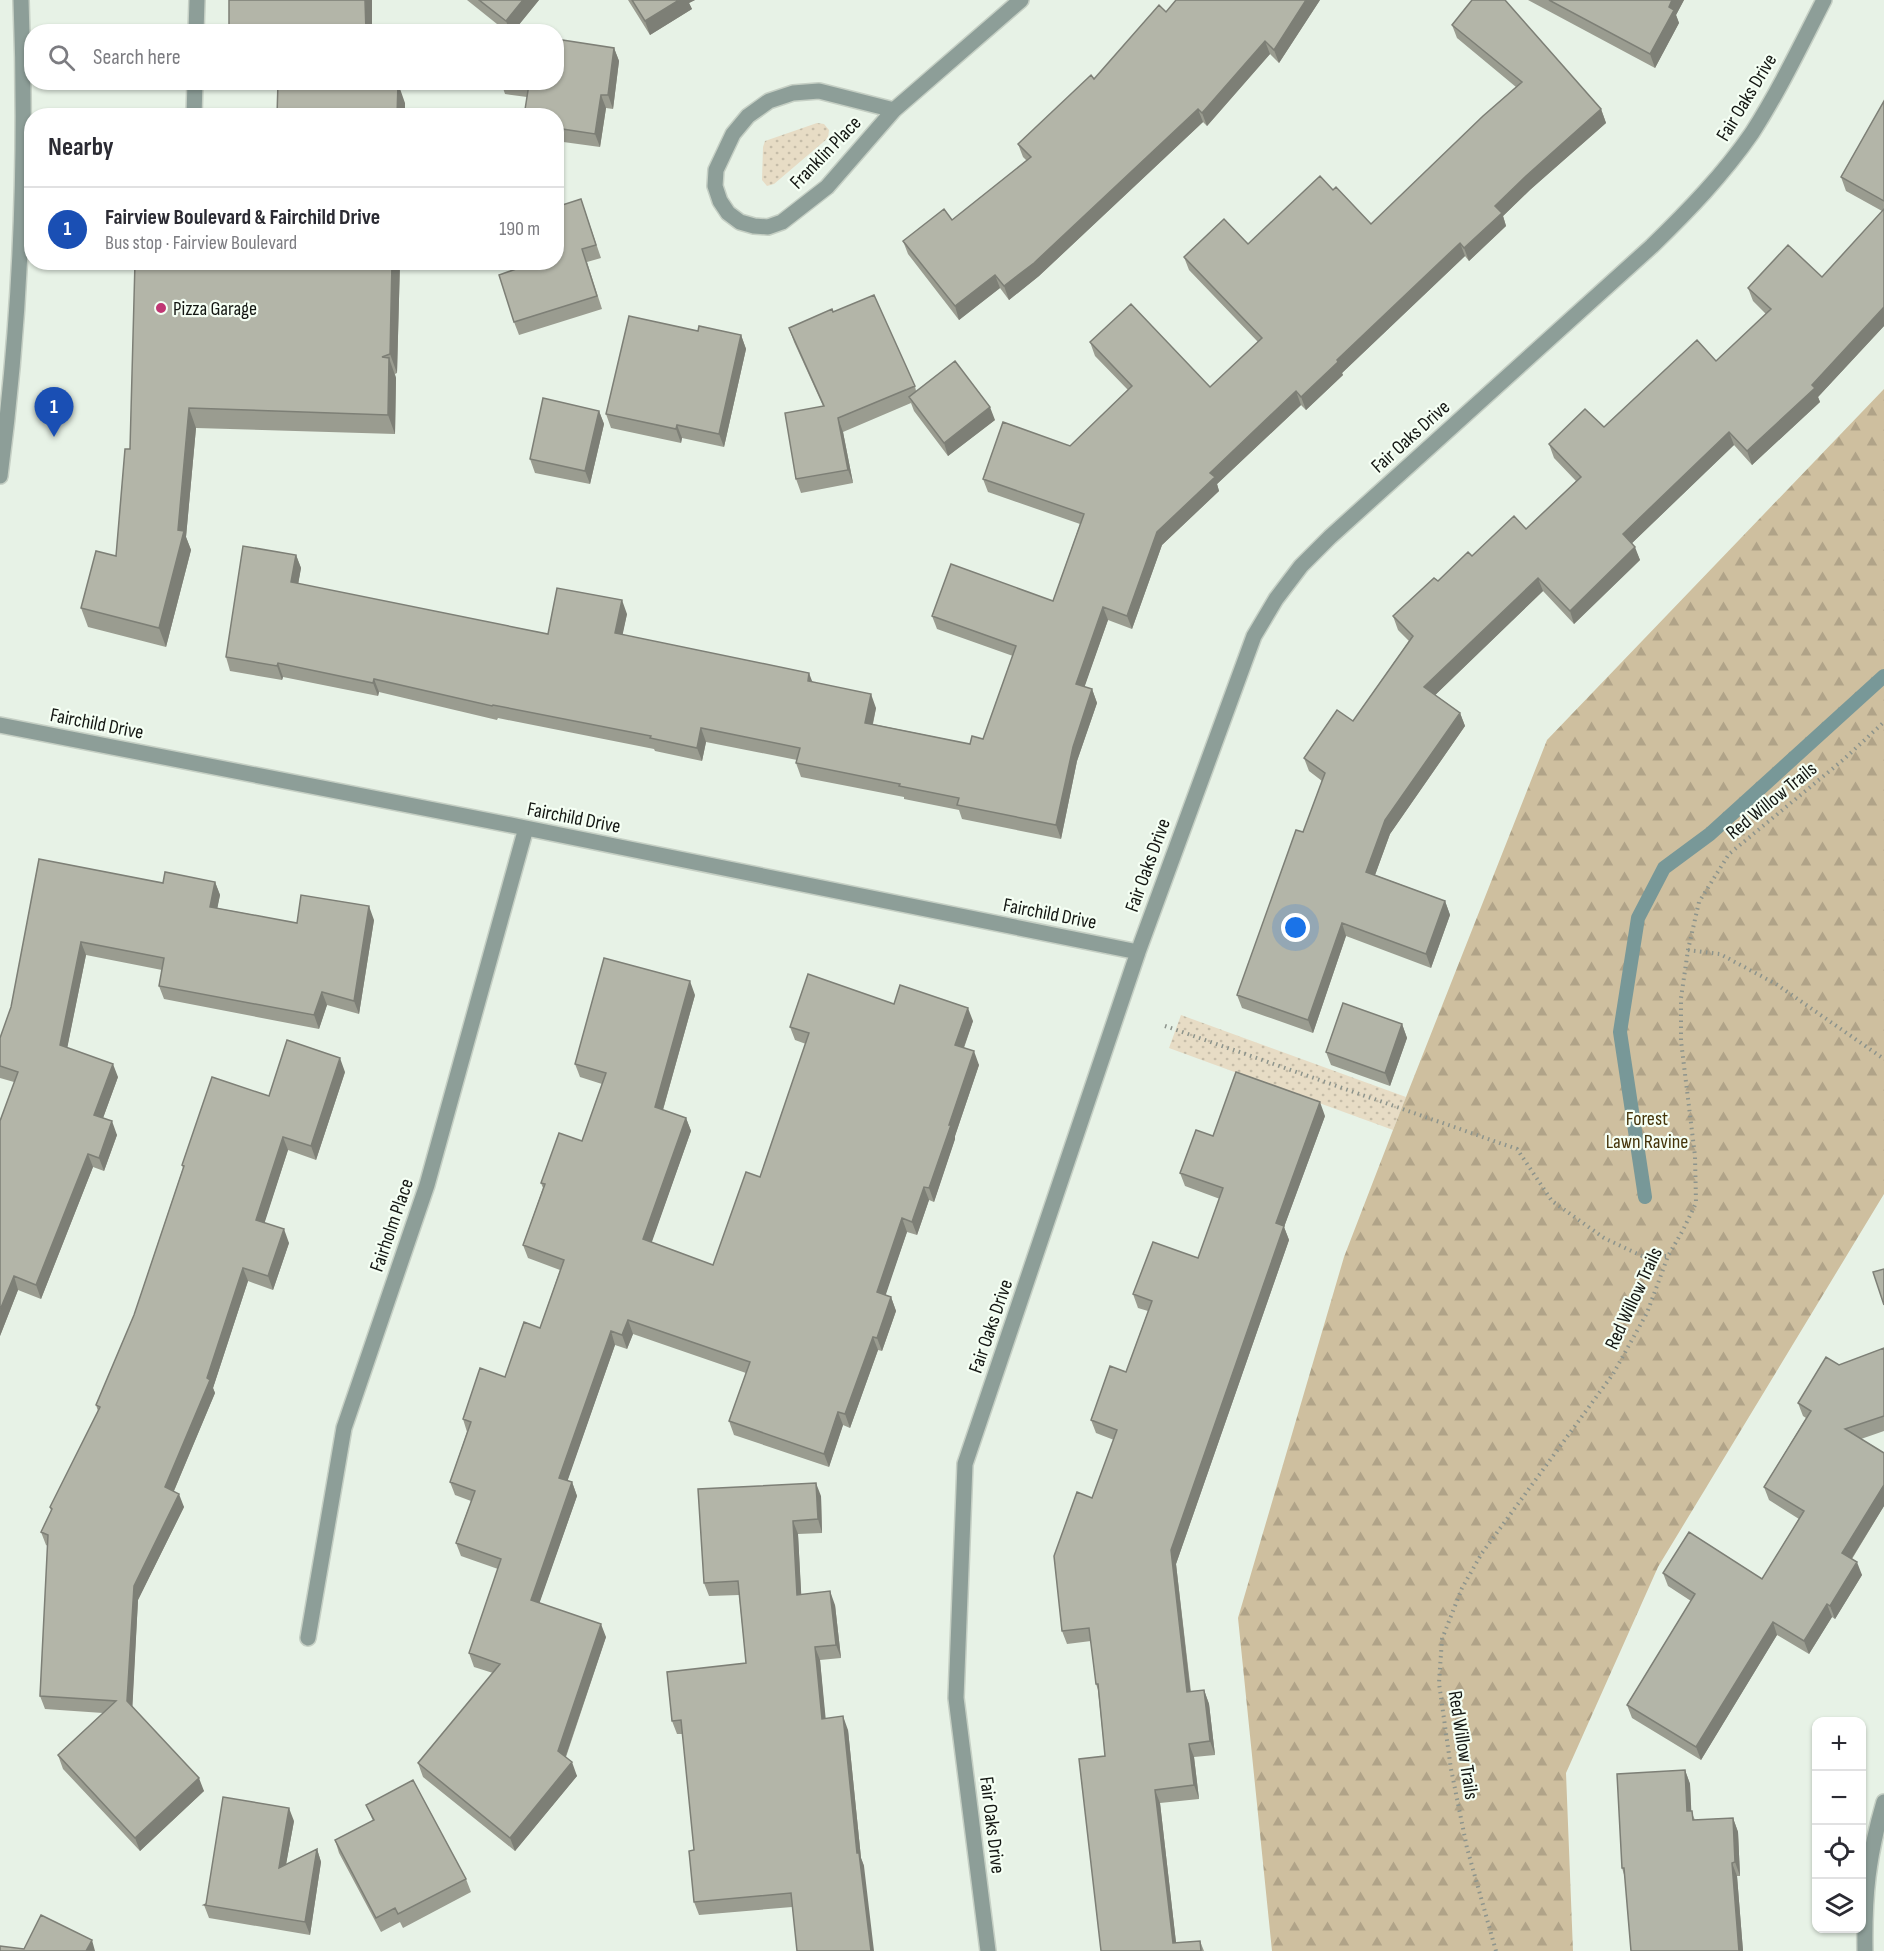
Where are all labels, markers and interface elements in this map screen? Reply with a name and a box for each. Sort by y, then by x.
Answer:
search box [24,24,564,90]
icon: search [45,41,78,74]
text: Search here [93,44,180,71]
street label: Fair Oaks Drive [1711,50,1782,146]
street label: Franklin Place [785,111,866,194]
text: Nearby [48,132,114,163]
text: Fairview Boulevard & Fairchild Drive [105,204,380,231]
text: 1 [64,217,71,241]
text: 190 m [499,217,540,241]
text: Bus stop · Fairview Boulevard [105,231,297,255]
place label: Pizza Garage [173,297,257,321]
marker: Pizza Garage [154,301,168,315]
pin: 1 [34,388,74,437]
street label: Fair Oaks Drive [1366,395,1455,478]
street label: Fairchild Drive [48,703,145,745]
street label: Red Willow Trails [1721,757,1822,845]
street label: Fairchild Drive [525,797,622,839]
street label: Fair Oaks Drive [1120,815,1176,915]
street label: Fairchild Drive [1001,893,1098,935]
your location [1281,913,1310,942]
park label: Forest Lawn Ravine [1606,1107,1688,1154]
street label: Fairholm Place [365,1176,419,1275]
street label: Red Willow Trails [1600,1244,1668,1353]
street label: Fair Oaks Drive [964,1276,1018,1376]
street label: Red Willow Trails [1443,1689,1483,1801]
map controls [1812,1717,1866,1933]
button: + [1812,1717,1866,1771]
button: − [1812,1771,1866,1825]
street label: Fair Oaks Drive [974,1775,1010,1875]
button: locate [1812,1825,1866,1879]
button: layers [1812,1879,1866,1933]

